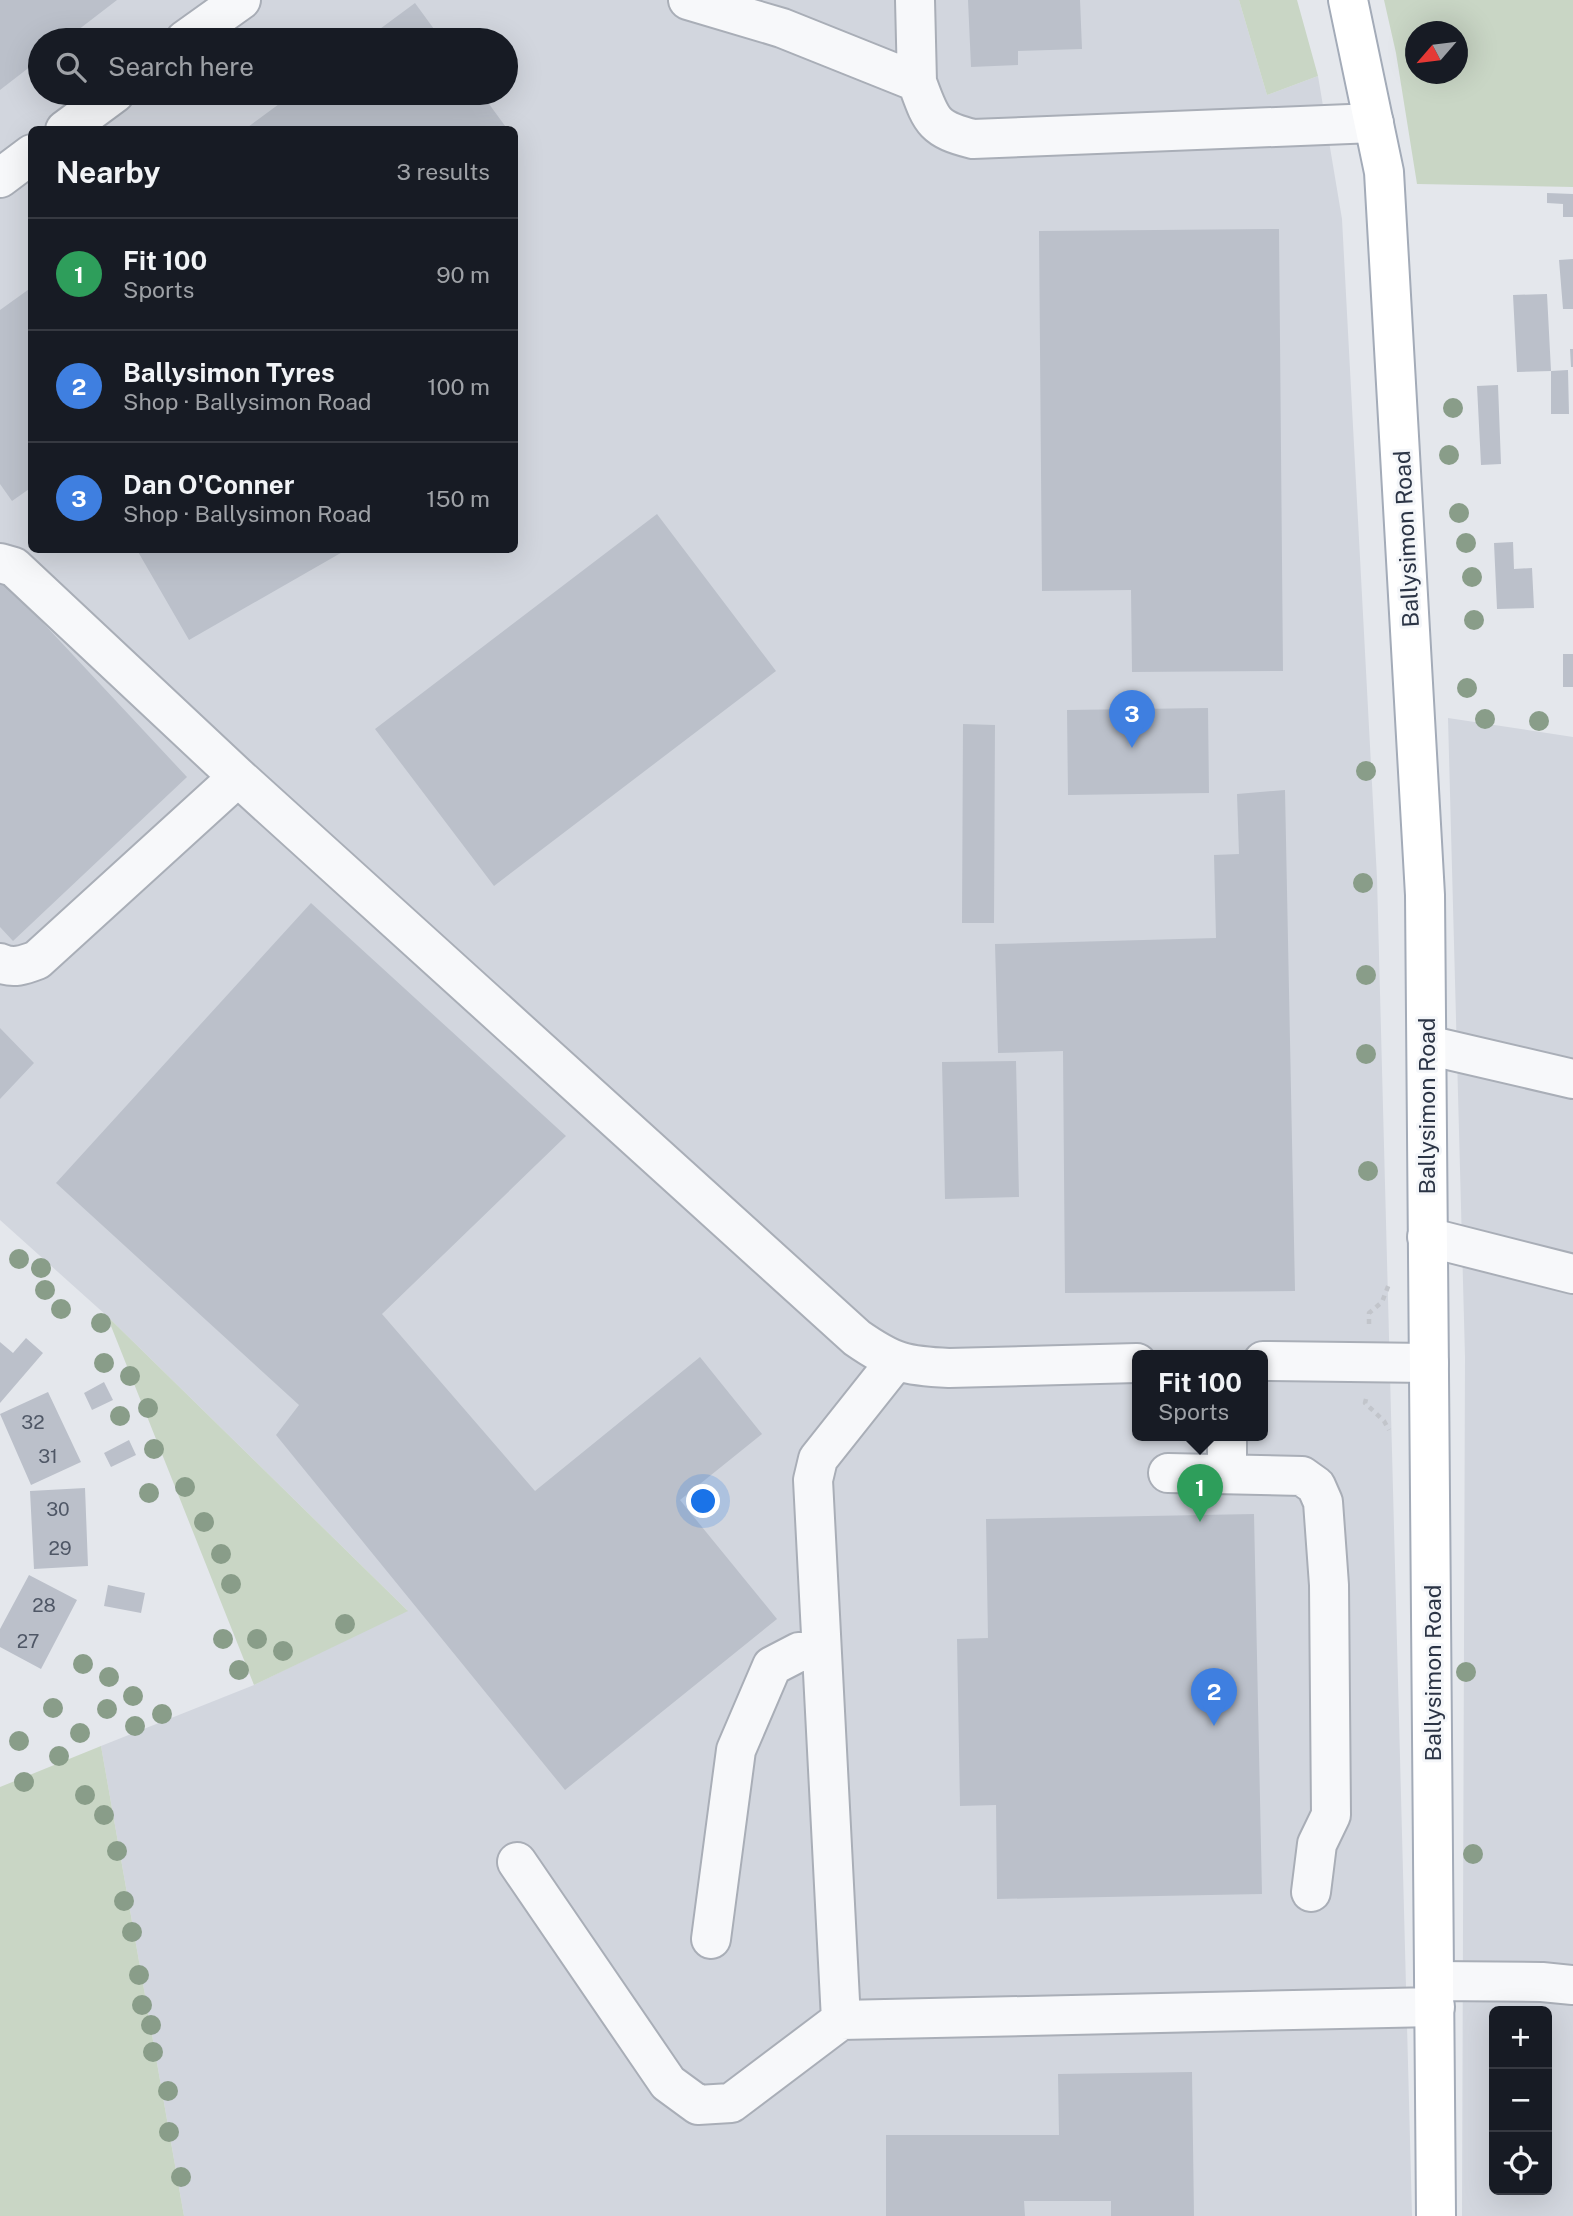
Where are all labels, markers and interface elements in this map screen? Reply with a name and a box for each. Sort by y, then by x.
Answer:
north arrow [1405,21,1468,84]
search box [28,28,518,105]
icon: search [52,48,90,86]
text: Search here [108,51,254,82]
text: Nearby [56,154,160,190]
text: 3 results [396,158,490,185]
text: Fit 100 [123,245,207,276]
text: 1 [74,261,84,288]
text: 90 m [436,261,490,288]
text: Sports [123,276,194,303]
text: Ballysimon Tyres [123,357,335,388]
text: 2 [72,373,86,400]
text: 100 m [427,373,490,400]
text: Shop · Ballysimon Road [123,388,372,415]
street label: Ballysimon Road [1388,450,1424,628]
text: Dan O'Conner [123,469,295,500]
text: 3 [71,485,87,512]
text: 150 m [426,485,490,512]
text: Shop · Ballysimon Road [123,500,372,527]
pin: 3 [1109,690,1155,748]
street label: Ballysimon Road [1413,1017,1440,1195]
popup [1132,1350,1268,1441]
text: Fit 100 [1158,1367,1242,1398]
text: Sports [1158,1398,1229,1425]
house number: 32 [21,1411,45,1433]
house number: 31 [38,1445,58,1467]
pin: 1 [1177,1464,1223,1522]
your location [686,1484,720,1518]
house number: 30 [46,1498,70,1520]
house number: 29 [48,1537,72,1559]
street label: Ballysimon Road [1419,1584,1446,1762]
house number: 28 [32,1594,56,1616]
house number: 27 [17,1630,39,1652]
pin: 2 [1191,1668,1237,1726]
map controls [1489,2006,1552,2195]
button: + [1489,2006,1552,2069]
button: − [1489,2069,1552,2132]
button: locate [1489,2132,1552,2195]

